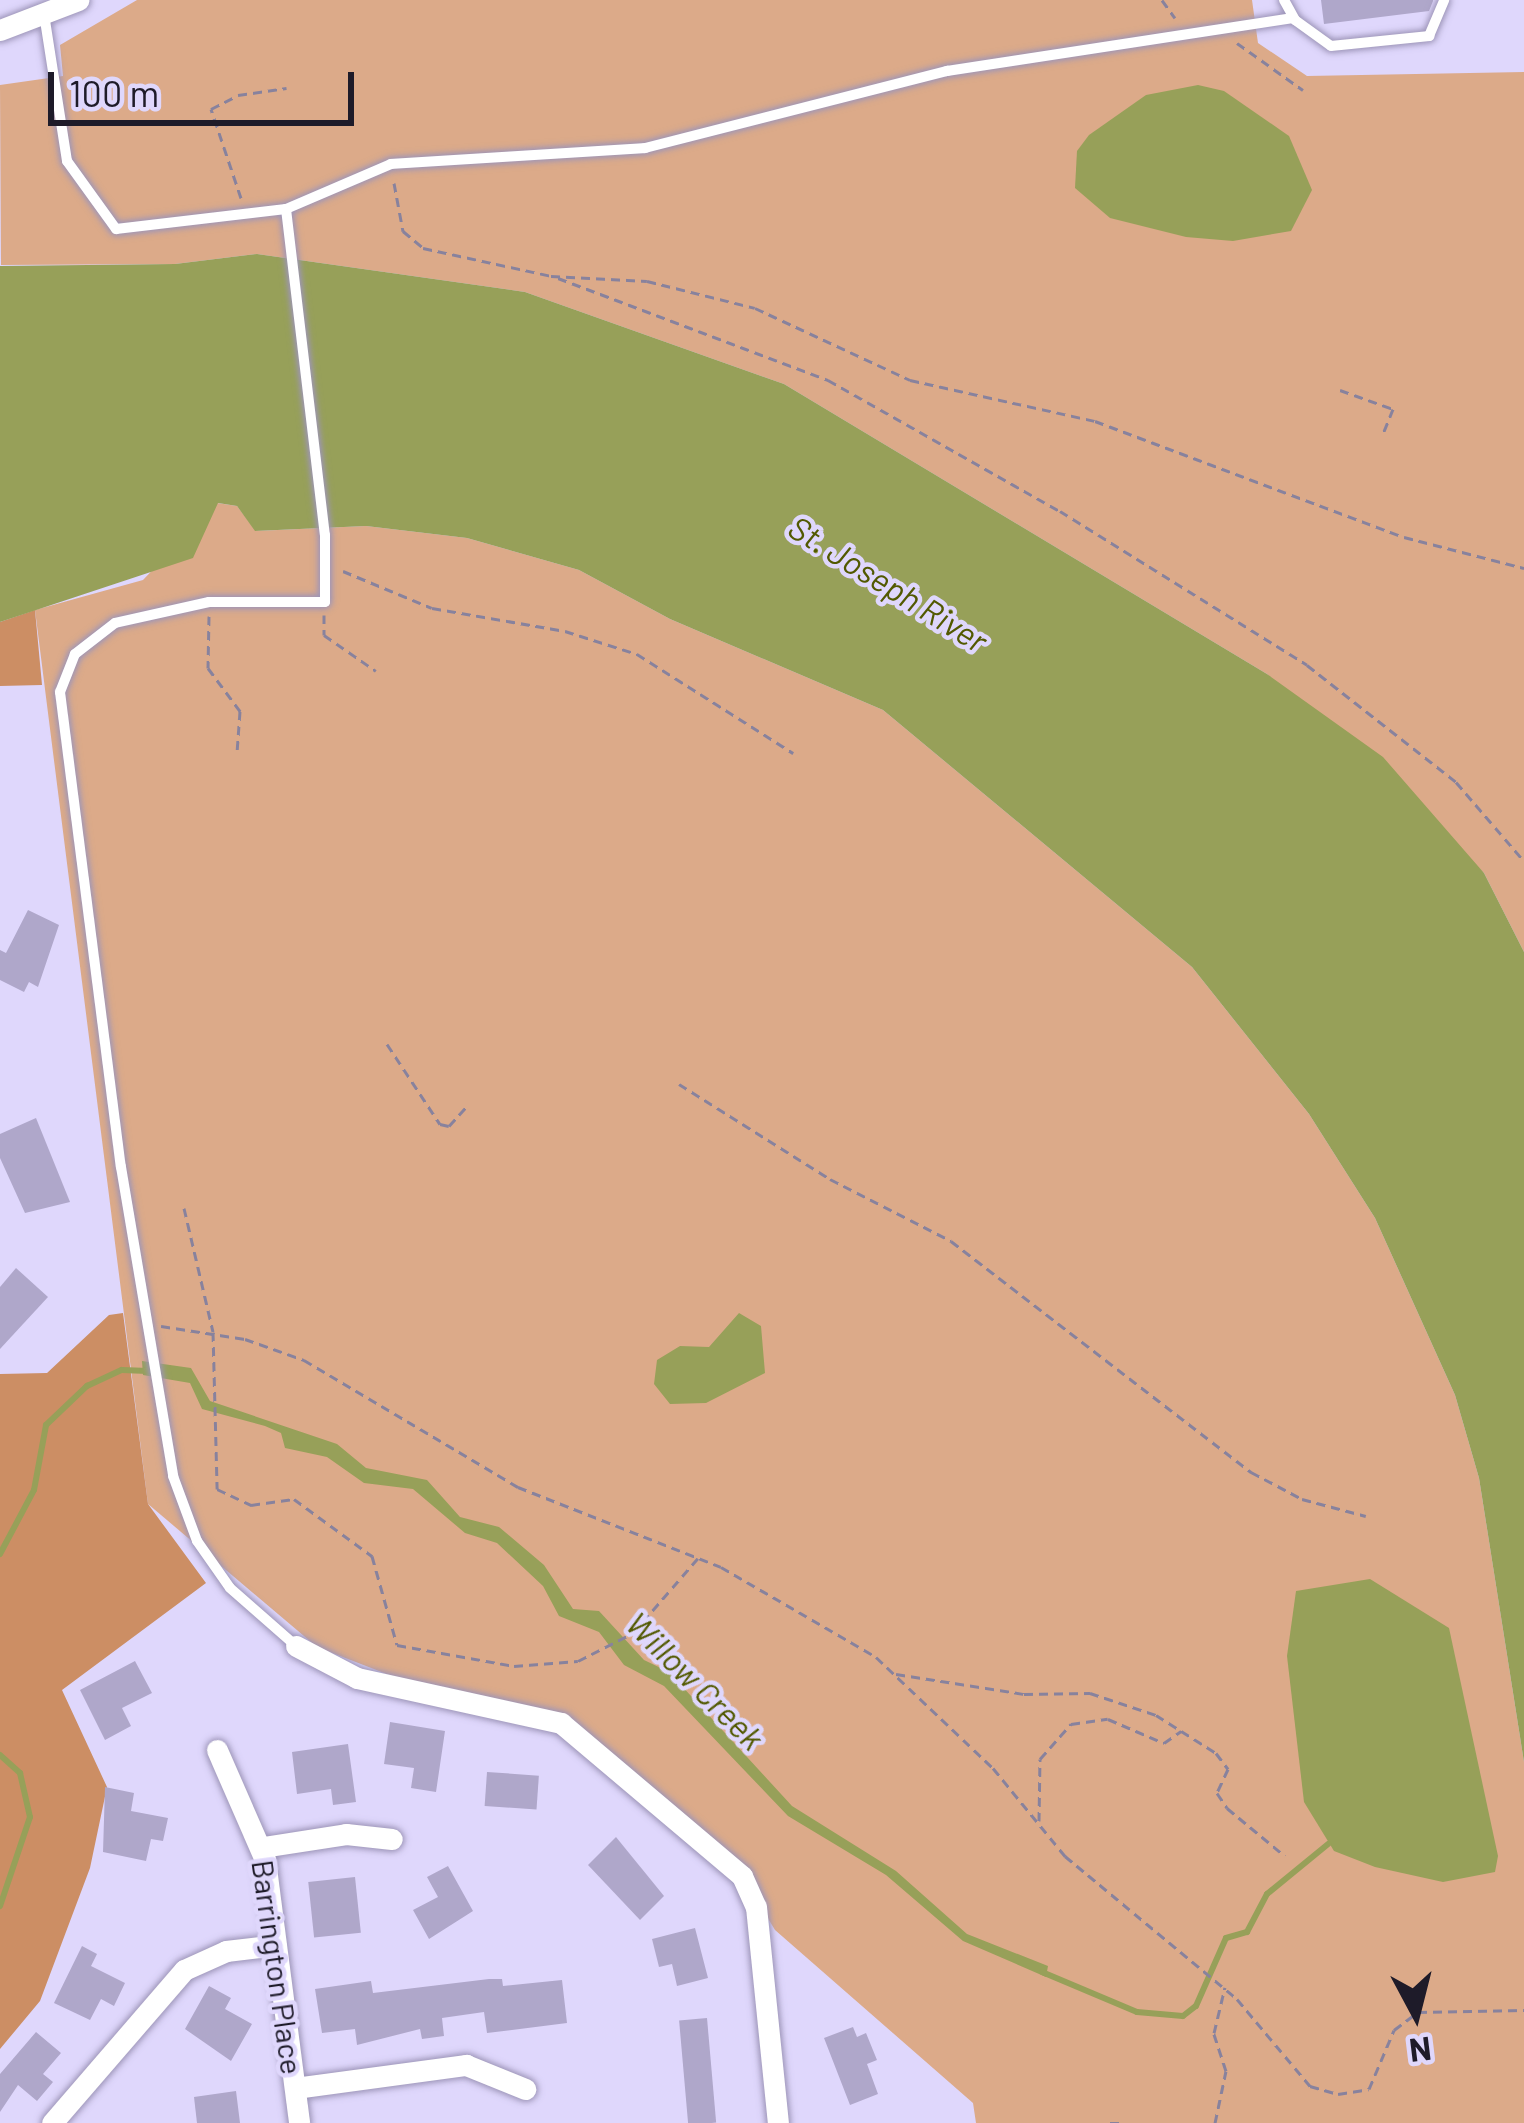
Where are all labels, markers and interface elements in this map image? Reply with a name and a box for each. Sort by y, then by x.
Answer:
scale bar [54,48,360,122]
text: 100 m [69,71,159,114]
water label: St. Joseph River [781,507,995,661]
water label: Willow Creek [618,1604,772,1758]
street label: Barrington Place [245,1857,311,2077]
north arrow [1356,1955,1476,2075]
text: N [1407,2030,1434,2072]

